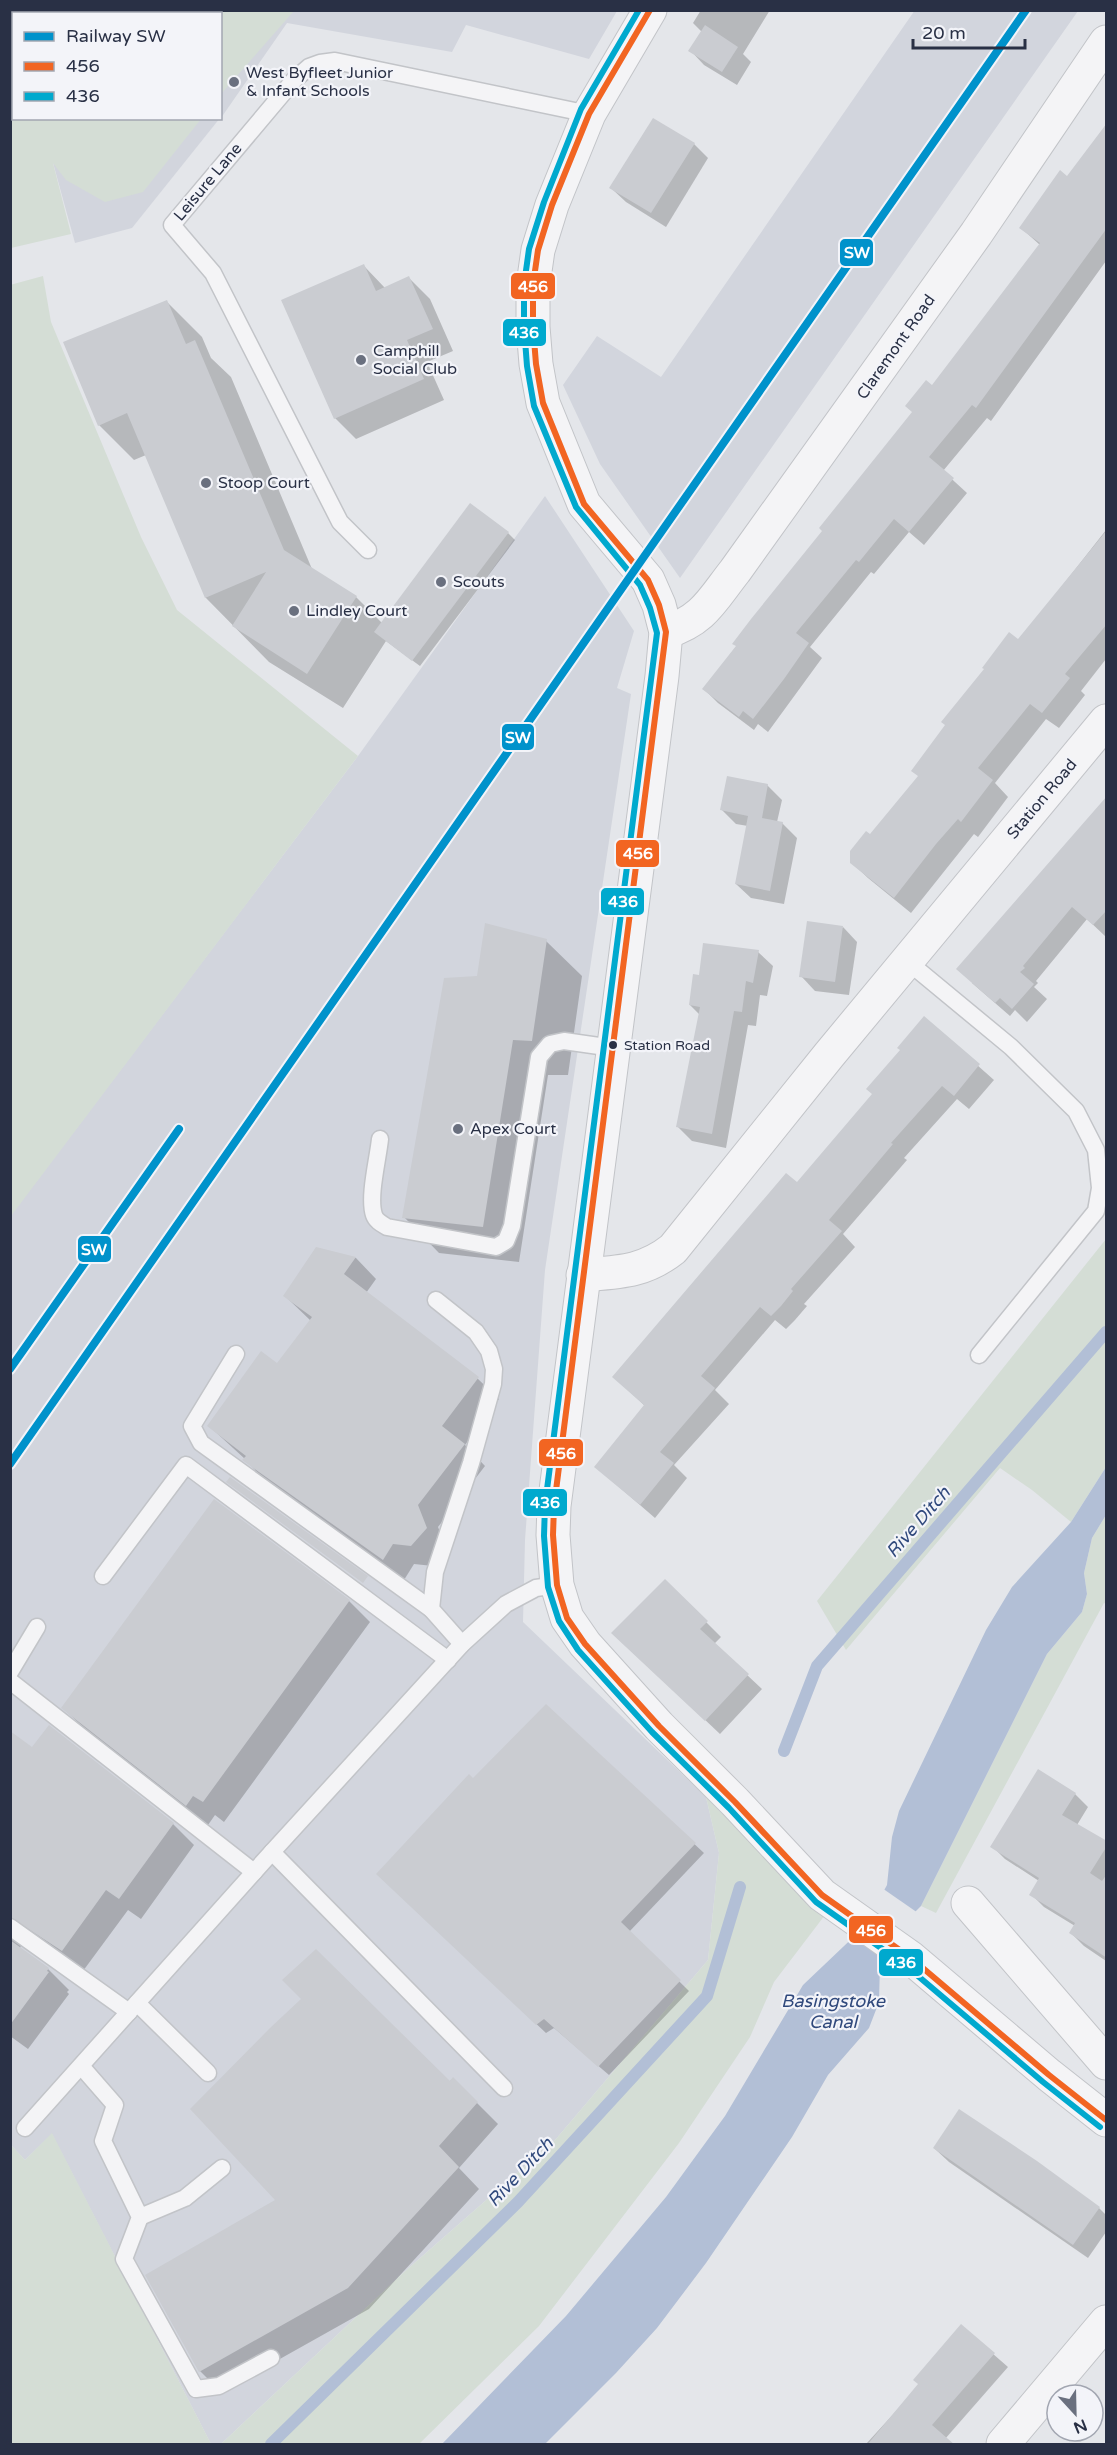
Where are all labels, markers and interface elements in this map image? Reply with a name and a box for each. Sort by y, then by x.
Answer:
legend [12,12,222,120]
scale bar [913,12,1026,50]
text: 20 m [922,22,966,44]
text: Railway SW [66,25,166,47]
text: 456 [66,55,100,77]
place label: West Byfleet Junior & Infant Schools [246,63,394,101]
marker: West Byfleet Junior & Infant Schools [227,75,241,89]
text: 436 [66,85,100,107]
street label: Leisure Lane [170,139,246,225]
line badge: SW [839,238,874,267]
text: SW [844,243,871,263]
line badge: 456 [510,272,556,300]
text: 456 [518,277,548,297]
street label: Claremont Road [852,291,940,403]
line badge: 436 [502,318,547,347]
text: 436 [509,323,539,343]
place label: Camphill Social Club [373,341,457,379]
marker: Camphill Social Club [354,353,368,367]
place label: Stoop Court [218,473,310,493]
marker: Stoop Court [199,476,213,490]
place label: Scouts [453,572,505,592]
marker: Scouts [434,575,448,589]
place label: Lindley Court [306,601,407,621]
marker: Lindley Court [287,604,301,618]
line badge: SW [501,723,535,751]
text: SW [505,728,532,748]
street label: Station Road [1003,755,1081,843]
line badge: 456 [615,839,660,868]
text: 456 [623,844,653,864]
line badge: 436 [600,887,645,916]
text: 436 [608,892,638,912]
place label: Station Road [624,1037,710,1054]
marker: Station Road [607,1039,619,1051]
place label: Apex Court [470,1119,556,1139]
marker: Apex Court [451,1122,465,1136]
line badge: SW [77,1235,112,1263]
text: SW [81,1240,108,1260]
line badge: 456 [538,1438,584,1467]
text: 456 [546,1444,576,1464]
water label: Rive Ditch [881,1481,955,1562]
line badge: 436 [522,1488,568,1517]
text: 436 [530,1493,560,1513]
line badge: 456 [848,1915,894,1944]
text: 456 [856,1921,886,1941]
line badge: 436 [878,1948,924,1977]
text: 436 [886,1953,916,1973]
water label: Basingstoke Canal [781,1990,886,2033]
water label: Rive Ditch [482,2132,558,2211]
north arrow [1045,2383,1105,2443]
text: N [1071,2414,1090,2438]

